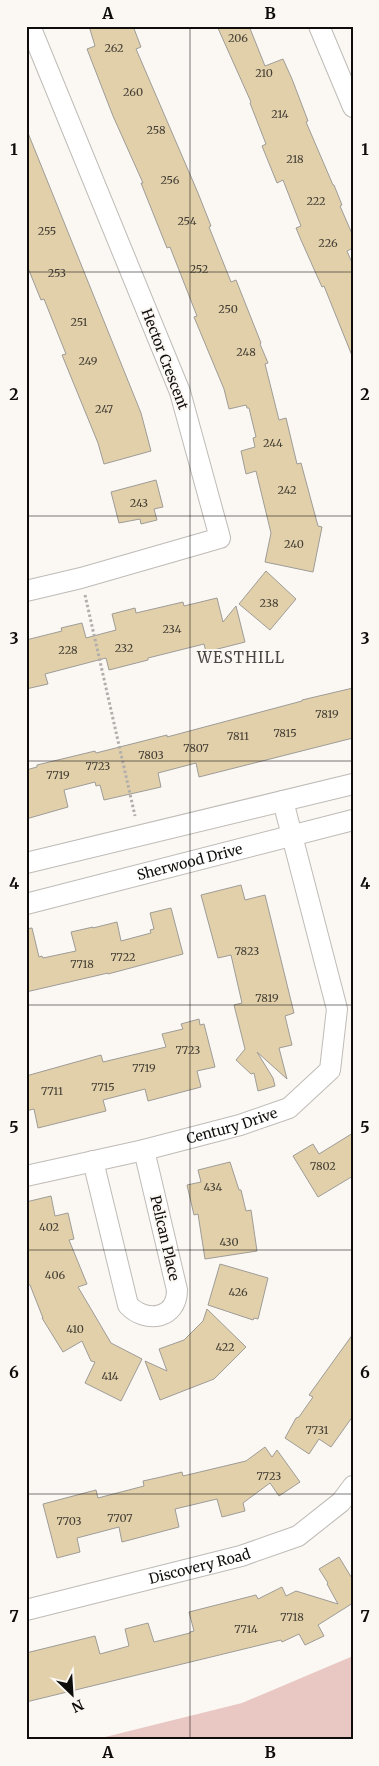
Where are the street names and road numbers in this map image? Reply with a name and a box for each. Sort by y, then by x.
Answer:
street label: Hector Crescent [138,306,193,412]
street label: Sherwood Drive [135,840,244,884]
street label: Century Drive [185,1104,280,1148]
street label: Pelican Place [146,1194,184,1282]
street label: Discovery Road [147,1544,253,1588]

